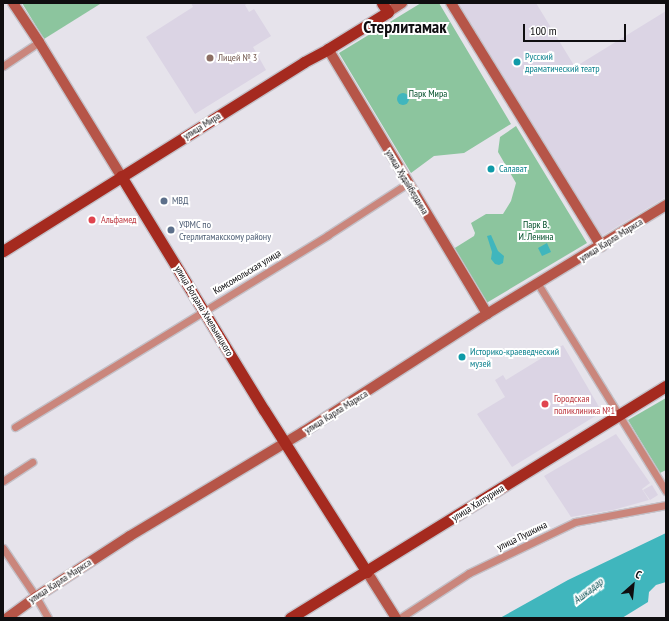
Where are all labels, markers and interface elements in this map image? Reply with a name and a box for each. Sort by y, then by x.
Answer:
district label: Стерлитамак [363,16,447,38]
scale bar [525,16,628,42]
text: 100 m [530,23,557,38]
place label: Русский драматический театр [525,50,600,74]
place label: Лицей № 3 [218,52,257,64]
marker: Лицей № 3 [205,53,215,63]
marker: Русский драматический театр [512,57,522,67]
park label: Парк Мира [409,88,447,100]
street label: улица Мира [181,110,223,142]
street label: улица Худайбердина [383,147,431,217]
place label: Салават [499,163,527,175]
marker: Салават [486,164,496,174]
place label: МВД [172,195,188,207]
marker: МВД [159,196,169,206]
marker: Альфамед [86,214,98,226]
place label: Альфамед [101,214,136,226]
street label: улица Карла Маркса [577,216,645,264]
place label: УФМС по Стерлитамакскому району [179,218,271,242]
park label: Парк В. И. Ленина [518,218,554,242]
marker: УФМС по Стерлитамакскому району [166,225,176,235]
street label: Комсомольская улица [211,247,283,297]
street label: улица Богдана Хмельницкого [172,264,236,358]
place label: Историко-краеведческий музей [470,345,559,368]
marker: Историко-краеведческий музей [457,352,467,362]
street label: улица Карла Маркса [302,388,370,436]
place label: Городская поликлиника №1 [554,392,615,416]
marker: Городская поликлиника №1 [539,398,551,410]
street label: улица Халтурина [449,482,507,524]
street label: улица Пушкина [495,519,549,553]
street label: улица Карла Маркса [26,556,94,606]
north arrow [613,565,653,605]
text: С [633,567,644,582]
water label: Ашкадар [570,575,606,607]

